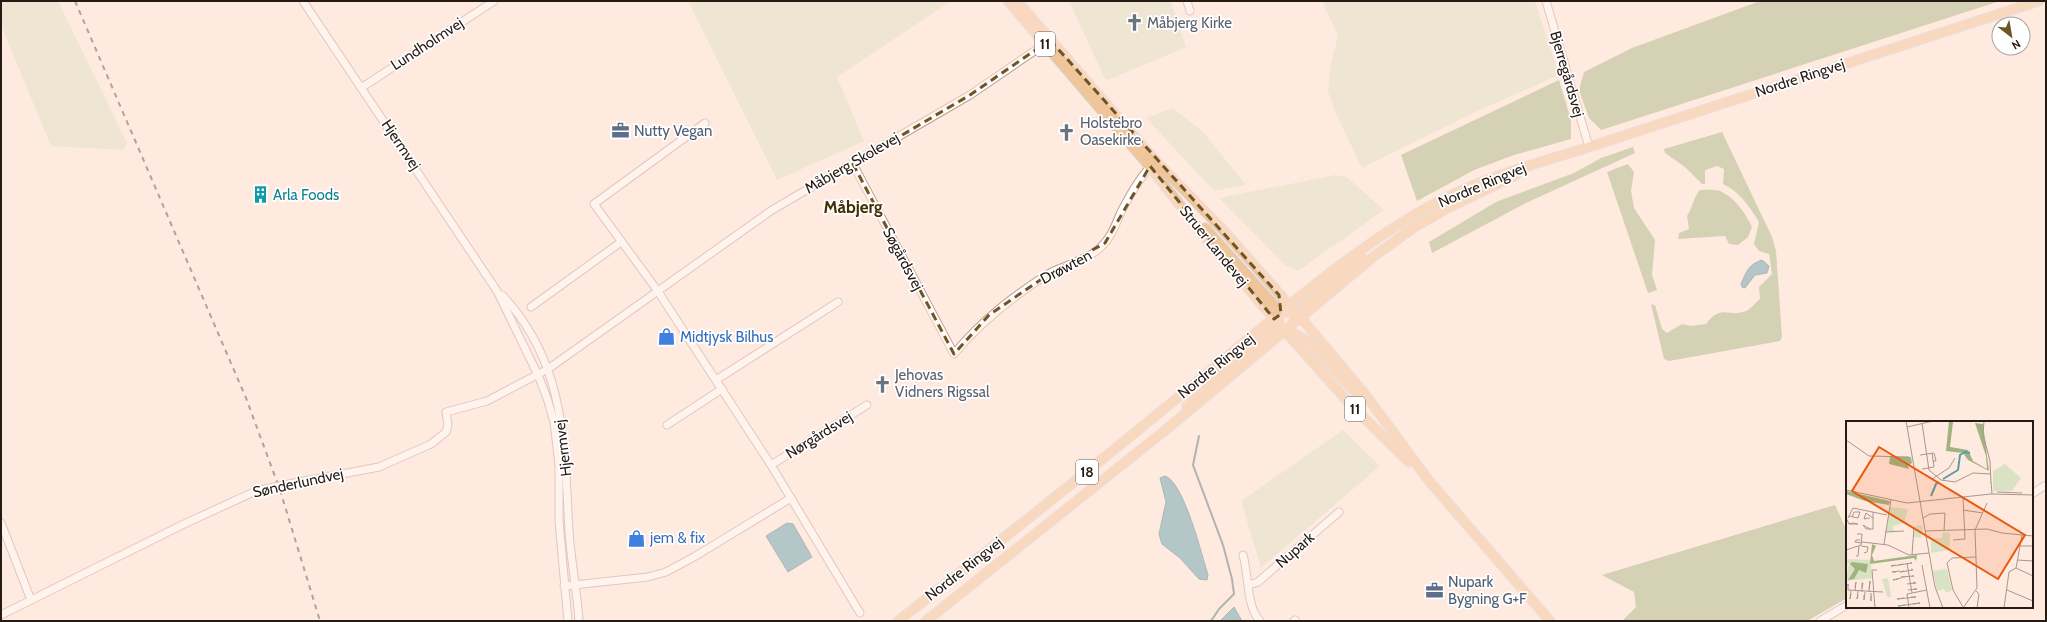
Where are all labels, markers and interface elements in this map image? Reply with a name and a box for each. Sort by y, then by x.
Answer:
church icon: Måbjerg Kirke [1124,13,1144,33]
street label: Lundholmvej [387,14,467,74]
place label: Måbjerg Kirke [1147,14,1232,32]
north arrow [1991,16,2031,56]
street label: Bjerregårdsvej [1546,29,1588,119]
road number: 11 [1035,32,1055,56]
text: N [2009,37,2023,53]
street label: Nordre Ringvej [1753,55,1847,101]
place label: Holstebro Oasekirke [1080,114,1142,149]
street label: Hjermvej [378,116,424,174]
office icon: Nutty Vegan [611,121,631,141]
place label: Nutty Vegan [634,122,712,140]
church icon: Holstebro Oasekirke [1057,122,1077,142]
street label: Måbjerg Skolevej [801,129,903,197]
street label: Nordre Ringvej [1436,159,1528,211]
building icon: Arla Foods [250,185,270,205]
place label: Arla Foods [273,186,339,204]
district label: Måbjerg [823,197,883,217]
street label: Struer Landevej [1176,202,1252,290]
street label: Søgårdsvej [879,224,927,294]
street label: Drøwten [1037,246,1095,288]
shop icon: Midtjysk Bilhus [657,327,677,347]
place label: Midtjysk Bilhus [680,328,773,346]
street label: Nordre Ringvej [1174,330,1258,402]
place label: Jehovas Vidners Rigssal [894,366,990,401]
church icon: Jehovas Vidners Rigssal [872,374,892,394]
road number: 11 [1345,397,1365,421]
street label: Nørgårdsvej [782,407,856,463]
street label: Hjermvej [551,419,575,477]
inset map [1846,421,2033,608]
road number: 18 [1076,460,1098,484]
street label: Sønderlundvej [251,465,345,501]
shop icon: jem & fix [627,528,647,548]
street label: Nupark [1272,528,1318,572]
place label: jem & fix [649,529,705,547]
street label: Nordre Ringvej [922,533,1006,605]
place label: Nupark Bygning G+F [1448,573,1527,608]
office icon: Nupark Bygning G+F [1425,581,1445,601]

